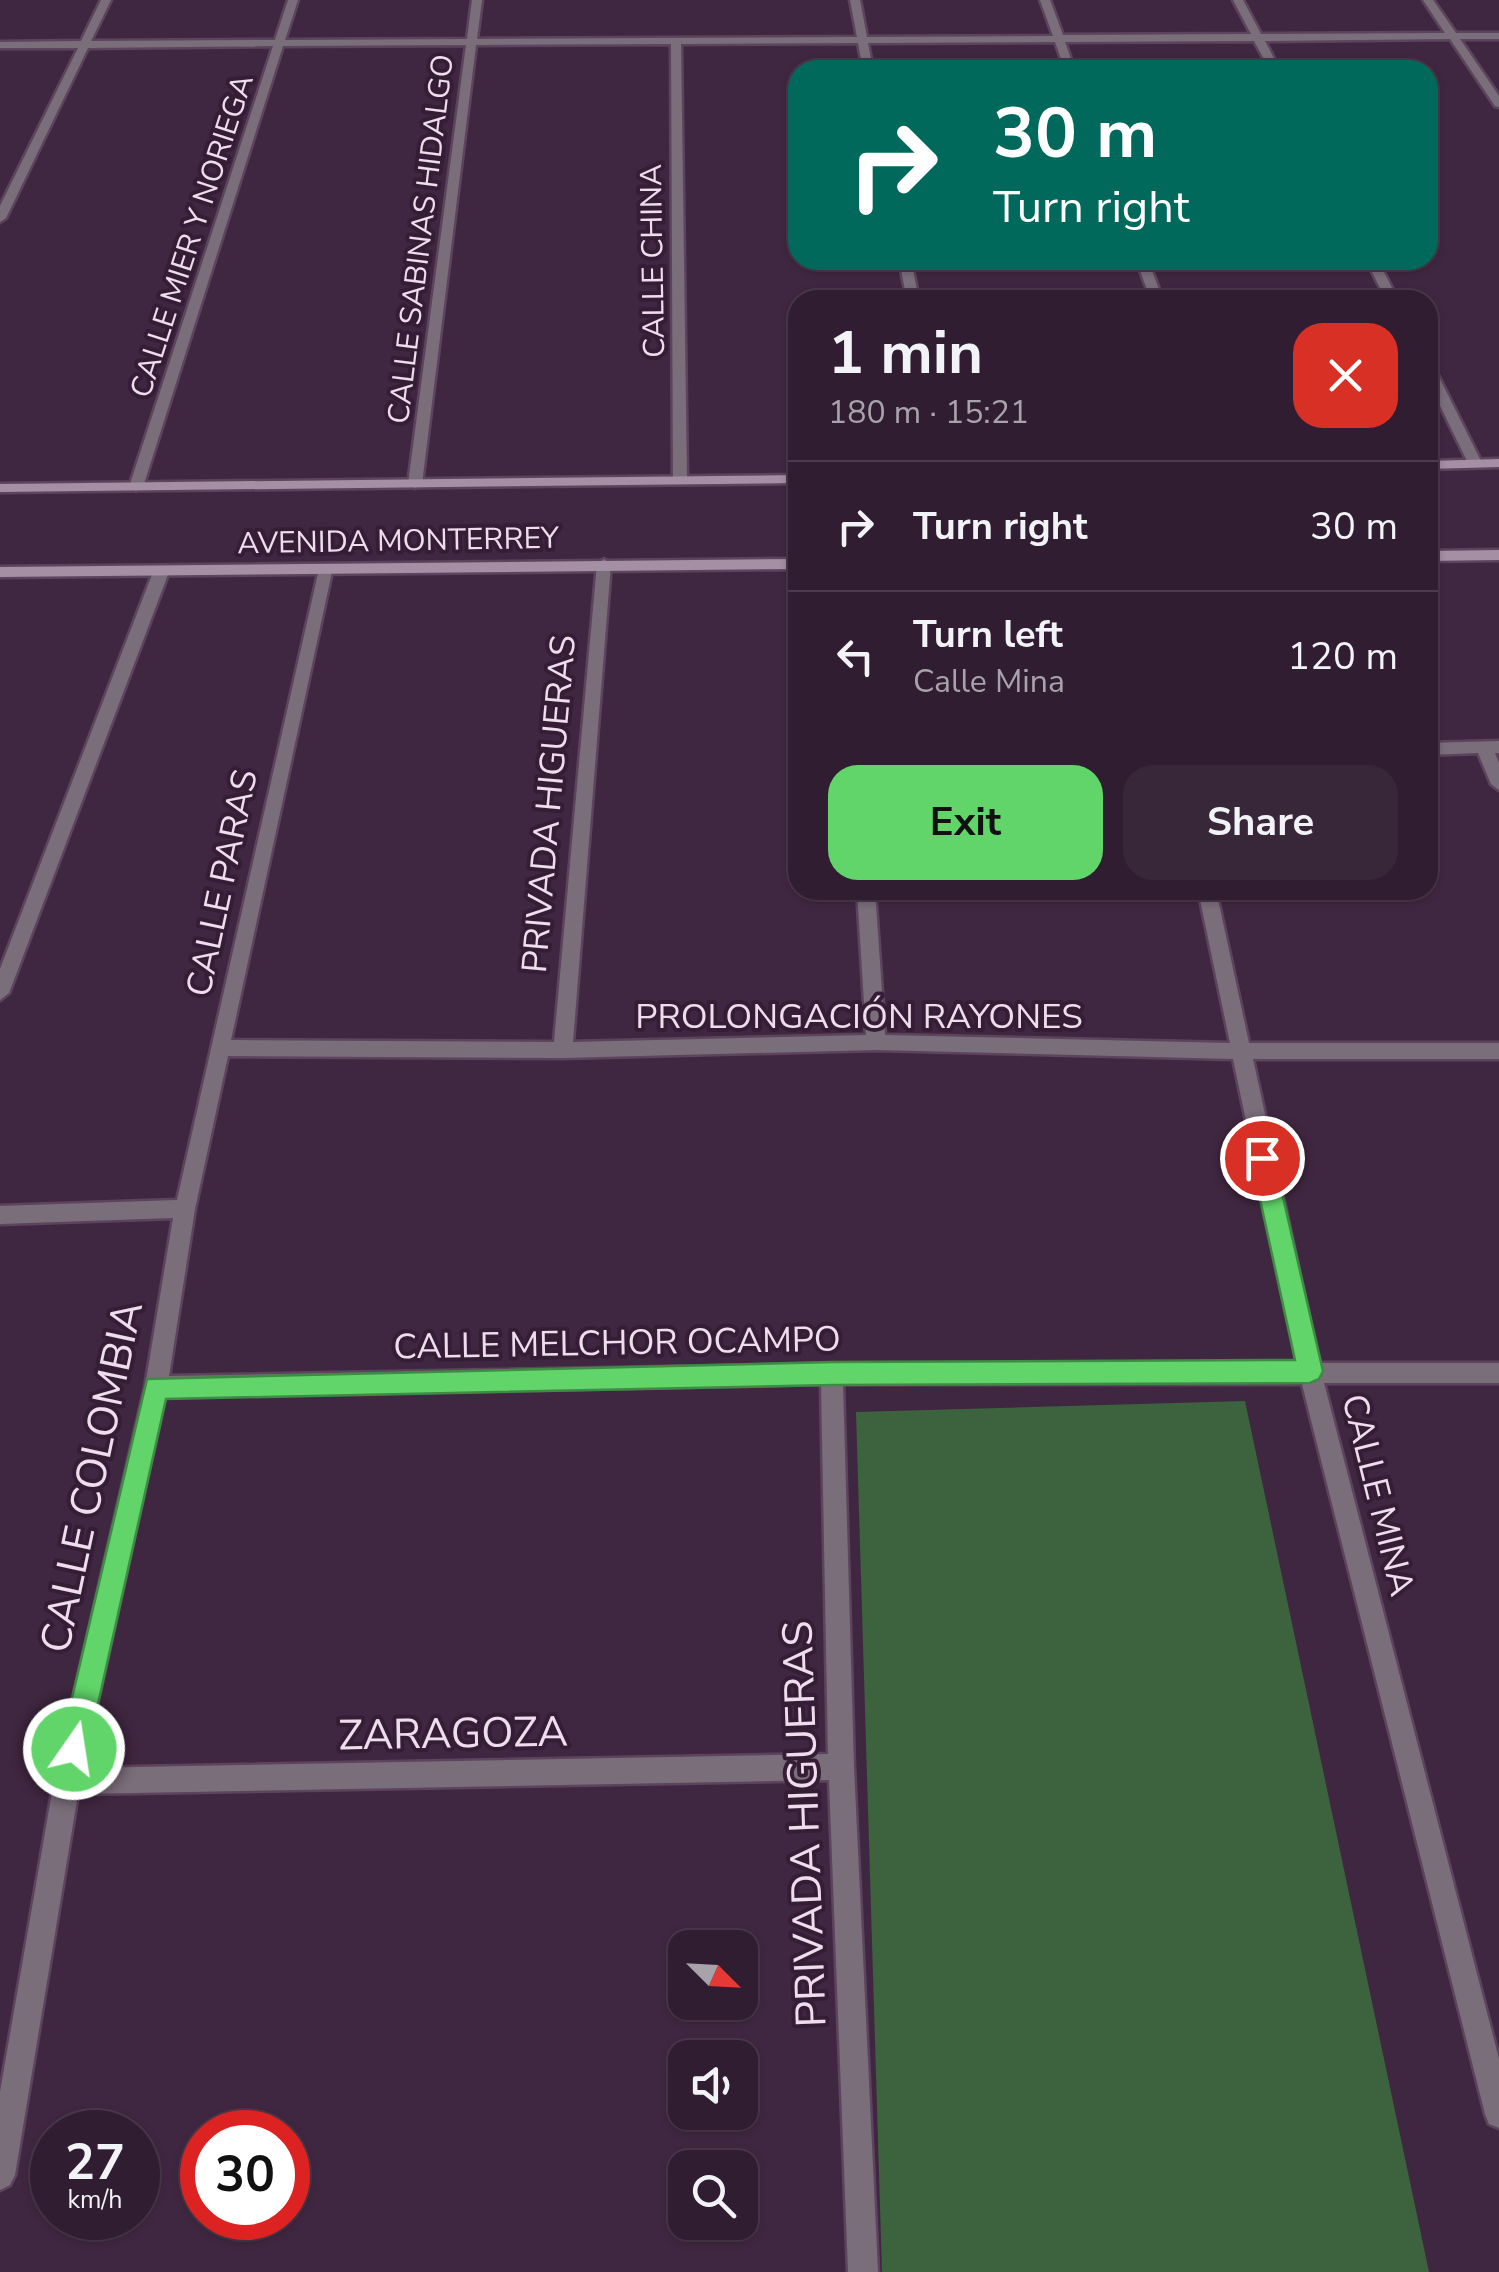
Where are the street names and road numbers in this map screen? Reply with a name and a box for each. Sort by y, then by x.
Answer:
street label: CALLE SABINAS HIDALGO [378,52,464,426]
street label: CALLE MIER Y NORIEGA [120,69,264,403]
street label: CALLE CHINA [631,163,675,358]
street label: AVENIDA MONTERREY [237,518,560,564]
street label: PRIVADA HIGUERAS [511,633,587,975]
street label: CALLE PARAS [175,765,269,1001]
street label: PROLONGACIÓN RAYONES [635,993,1083,1040]
street label: CALLE COLOMBIA [27,1296,157,1658]
street label: CALLE MELCHOR OCAMPO [393,1316,841,1370]
street label: CALLE MINA [1330,1389,1426,1601]
street label: PRIVADA HIGUERAS [769,1620,841,2028]
street label: ZARAGOZA [338,1704,568,1764]

